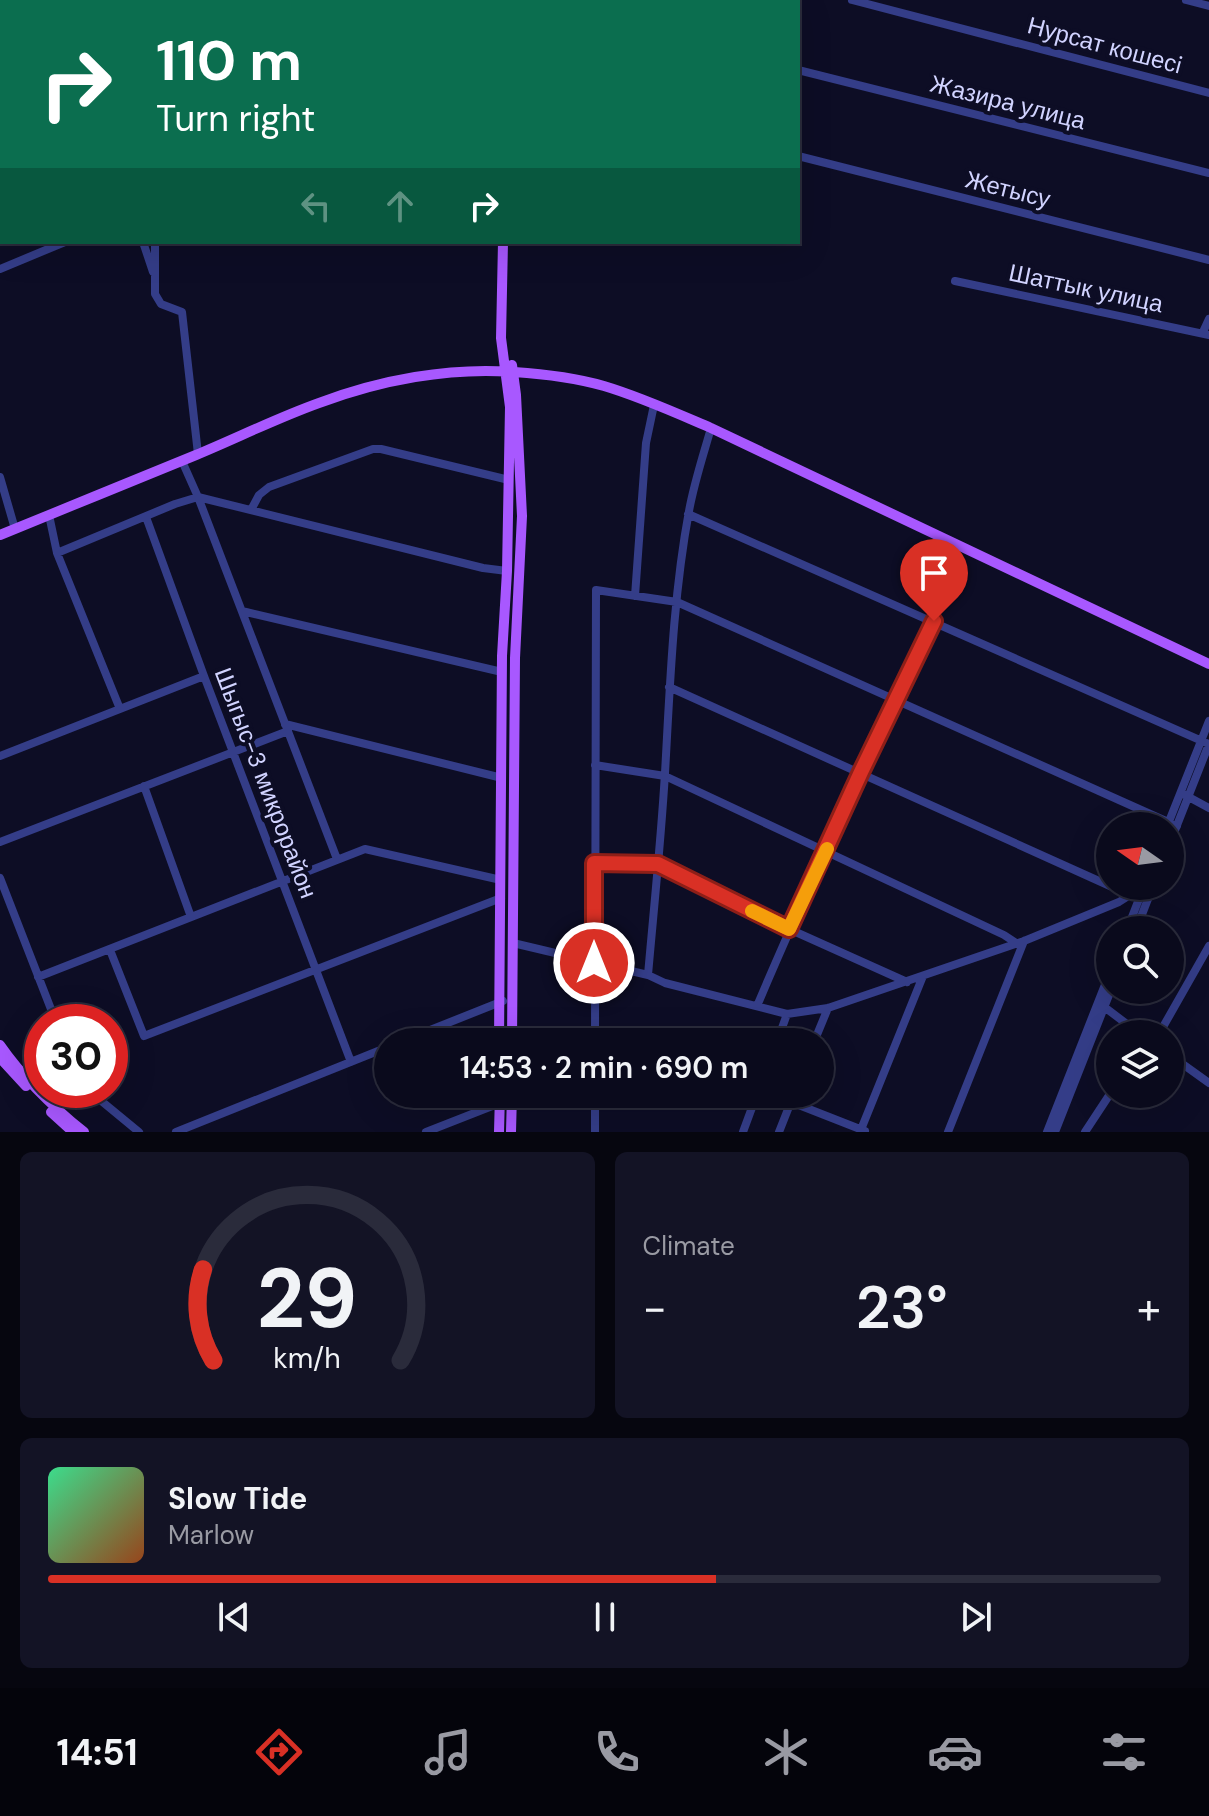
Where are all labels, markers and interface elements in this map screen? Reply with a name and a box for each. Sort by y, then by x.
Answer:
street label: Нурсат кошесi [1024,9,1186,81]
text: 110 m [156,24,302,97]
icon: right [24,32,128,136]
street label: Жазира улица [927,68,1090,136]
text: Turn right [156,95,315,142]
street label: Жетысу [962,163,1054,215]
icon: left [294,184,338,228]
icon: ahead [378,184,422,228]
icon: right [462,184,506,228]
street label: Шаттык улица [1006,257,1167,320]
pin [900,539,968,621]
icon: arrive [912,551,956,595]
street label: Шыгыс-3 микрорайон [208,663,324,903]
north arrow [1096,812,1184,900]
map controls [1096,812,1184,1108]
button: search [1096,916,1184,1004]
position arrow [552,921,636,1005]
speed limit sign: 30 [24,1004,128,1108]
button: layers [1096,1020,1184,1108]
text: 14:53 · 2 min · 690 m [460,1048,748,1087]
text: Climate [643,1229,735,1263]
text: 29 [257,1244,357,1353]
text: 23° [856,1268,948,1347]
text: − [643,1279,667,1337]
text: + [1137,1279,1161,1337]
text: km/h [273,1340,341,1377]
text: Slow Tide [168,1479,307,1518]
text: Marlow [168,1518,254,1552]
icon: previous [212,1595,256,1639]
icon: pause [583,1595,627,1639]
icon: next [954,1595,998,1639]
icon: directions [251,1724,307,1780]
icon: music [420,1724,476,1780]
icon: phone [589,1724,645,1780]
icon: climate [758,1724,814,1780]
icon: car [927,1724,983,1780]
icon: filters [1096,1724,1152,1780]
text: 14:51 [57,1729,138,1776]

